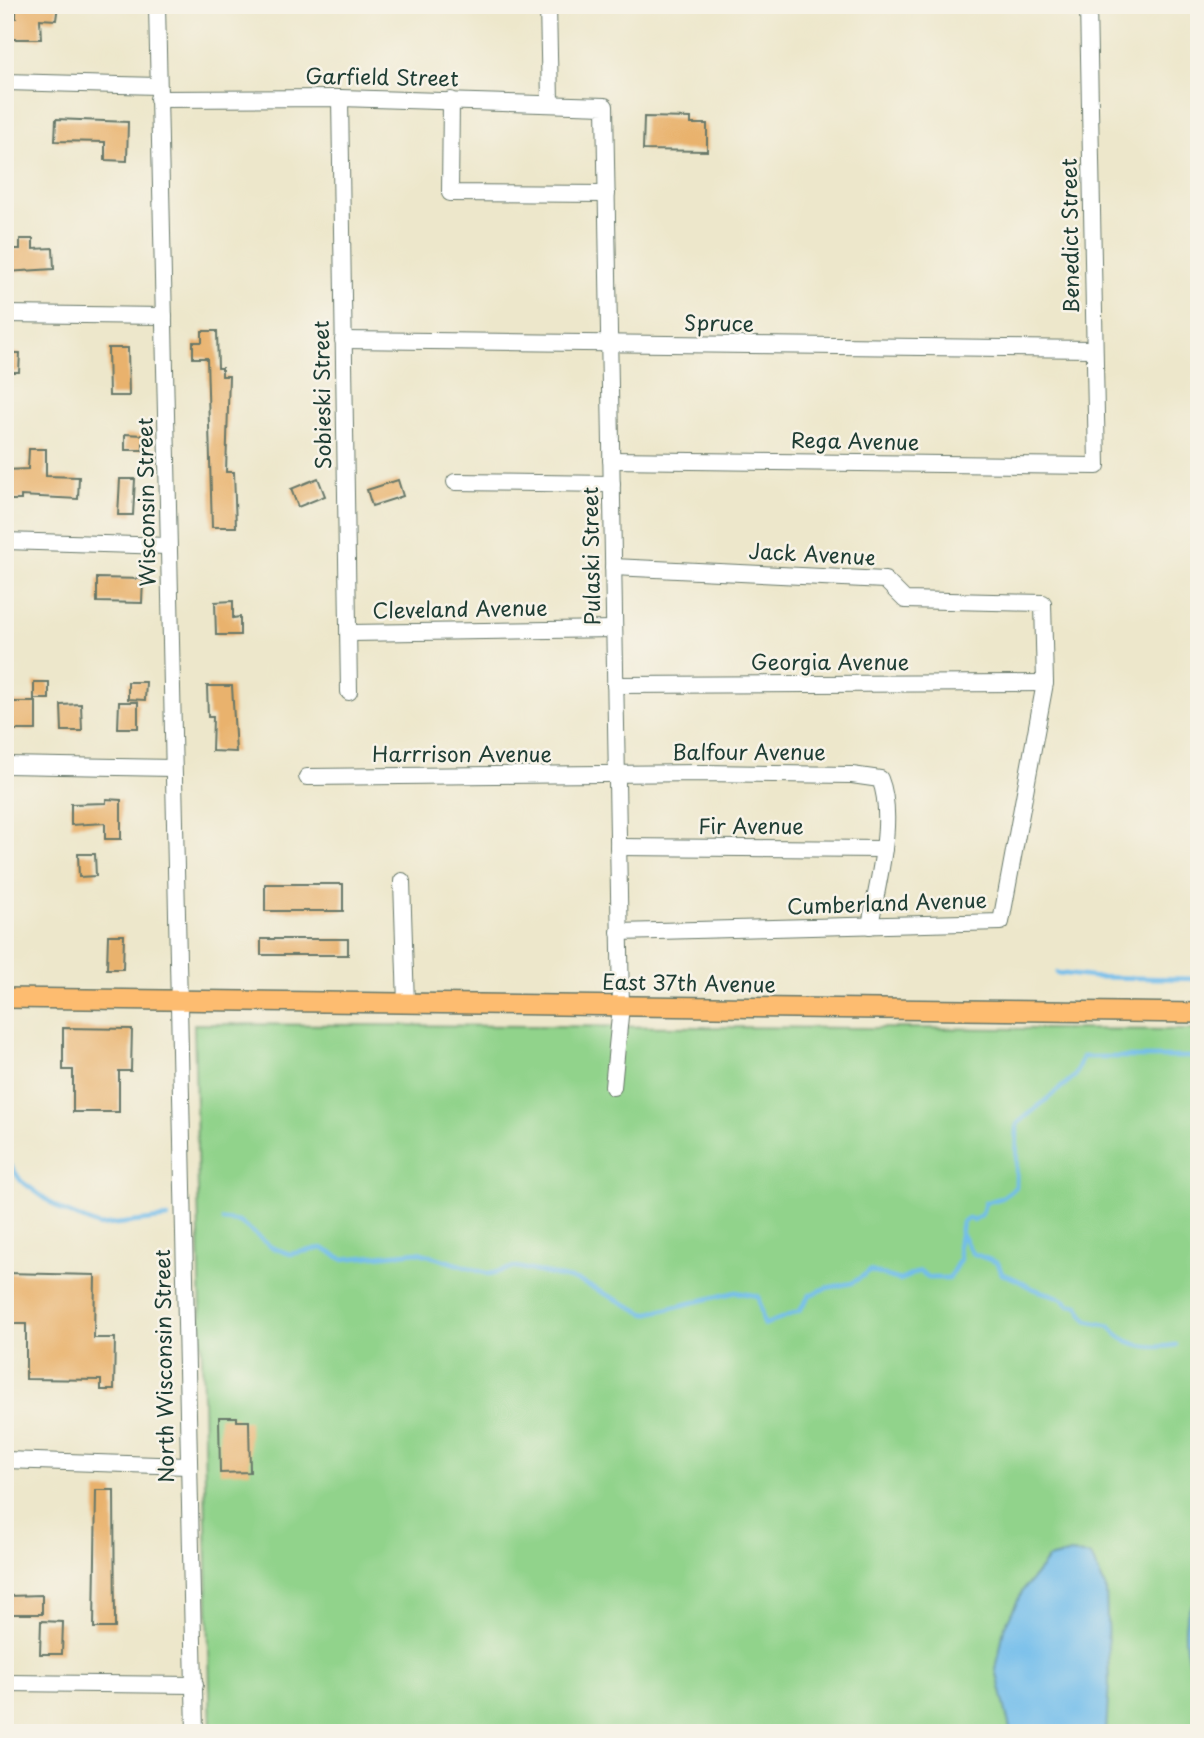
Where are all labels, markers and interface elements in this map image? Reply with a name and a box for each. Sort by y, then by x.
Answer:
street label: Garfield Street [305,59,459,93]
street label: Benedict Street [1052,158,1086,314]
street label: Spruce [684,305,754,339]
street label: Sobieski Street [304,320,338,470]
street label: Wisconsin Street [128,417,162,587]
street label: Rega Avenue [791,423,920,457]
street label: Pulaski Street [573,486,607,626]
street label: Jack Avenue [748,534,876,572]
street label: Cleveland Avenue [372,590,548,626]
street label: Georgia Avenue [751,645,909,677]
street label: Balfour Avenue [672,735,826,767]
street label: Harrrison Avenue [372,737,552,769]
street label: Fir Avenue [698,809,804,841]
street label: Cumberland Avenue [786,883,987,921]
street label: East 37th Avenue [602,964,776,1000]
street label: North Wisconsin Street [145,1249,181,1483]

